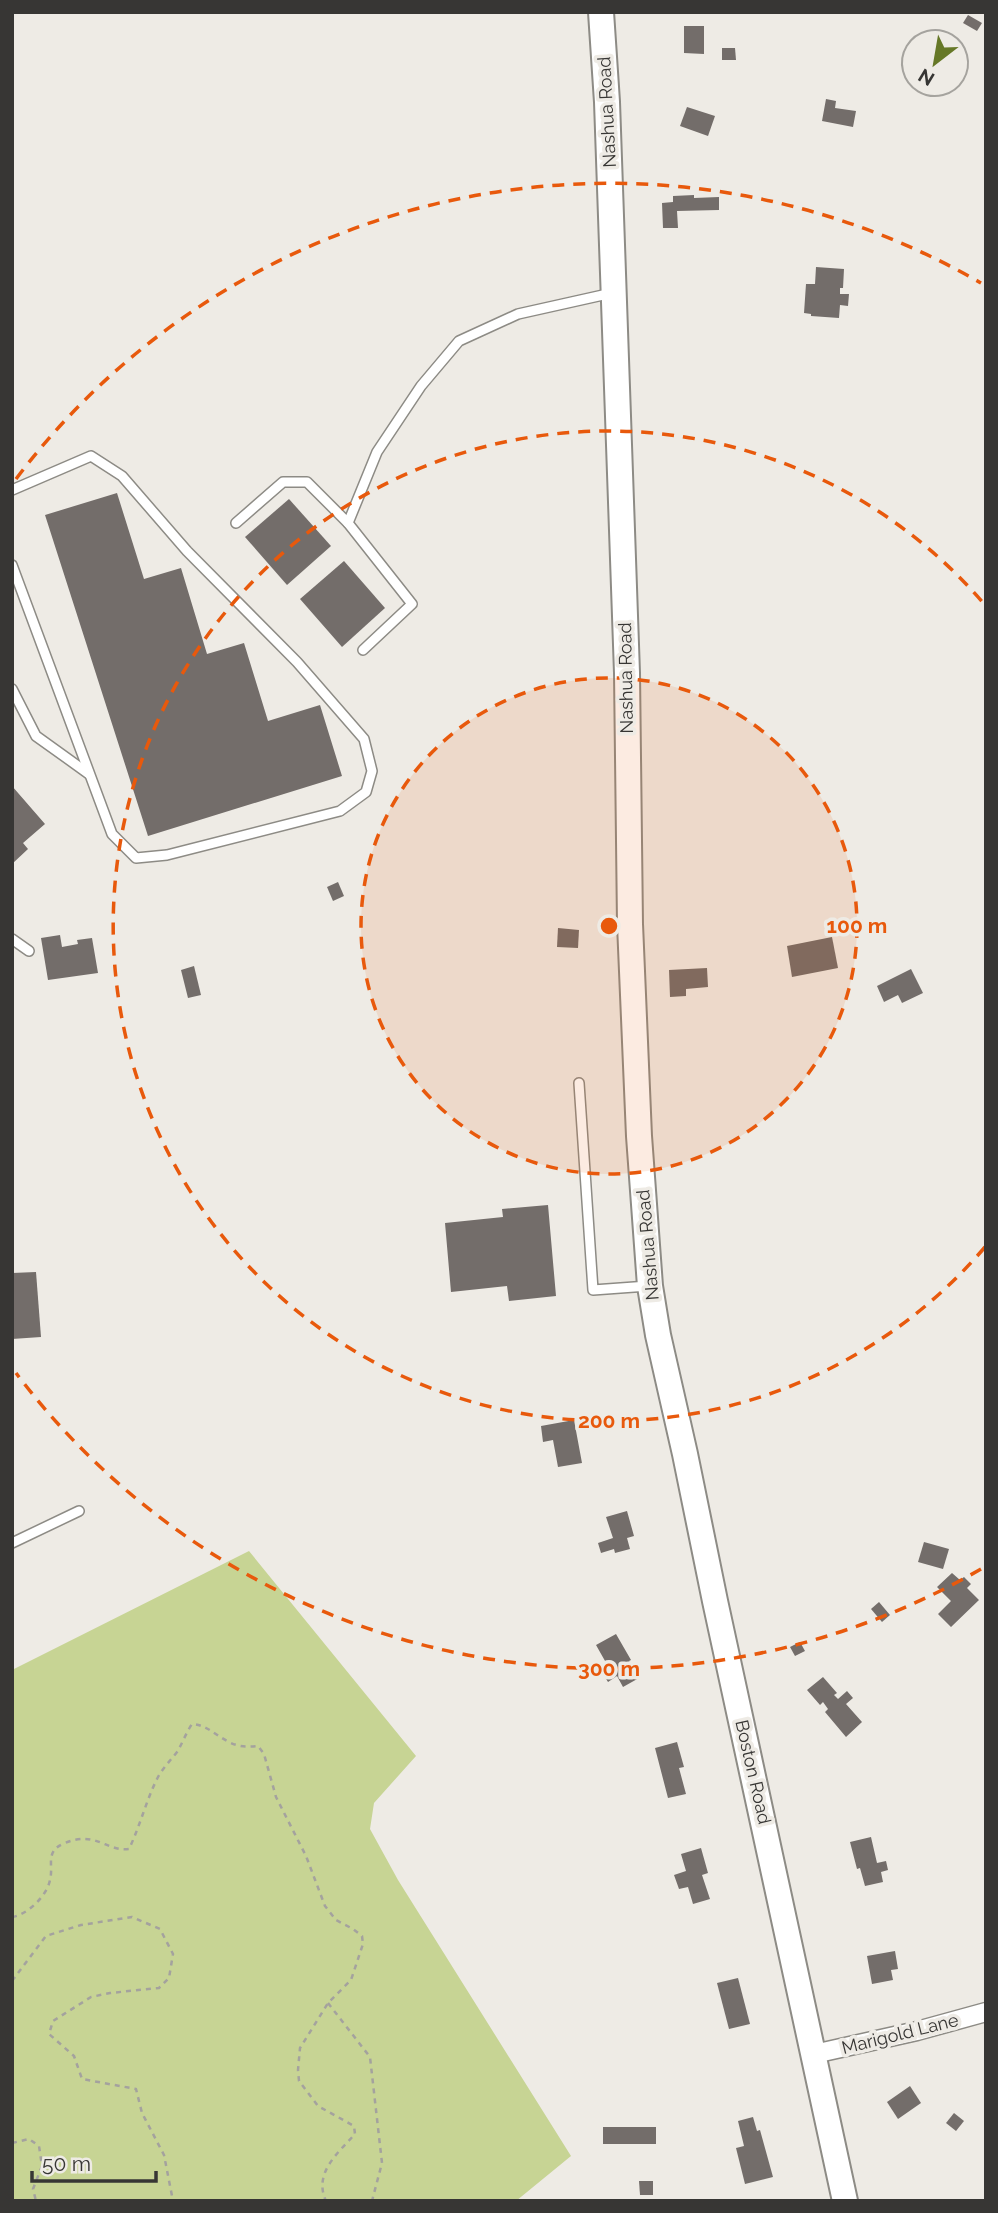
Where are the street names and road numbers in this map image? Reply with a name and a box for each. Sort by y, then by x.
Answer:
street label: Nashua Road [593,56,620,168]
street label: Nashua Road [614,622,637,734]
street label: Nashua Road [632,1189,663,1301]
street label: Boston Road [731,1718,776,1826]
street label: Marigold Lane [839,2009,961,2058]

